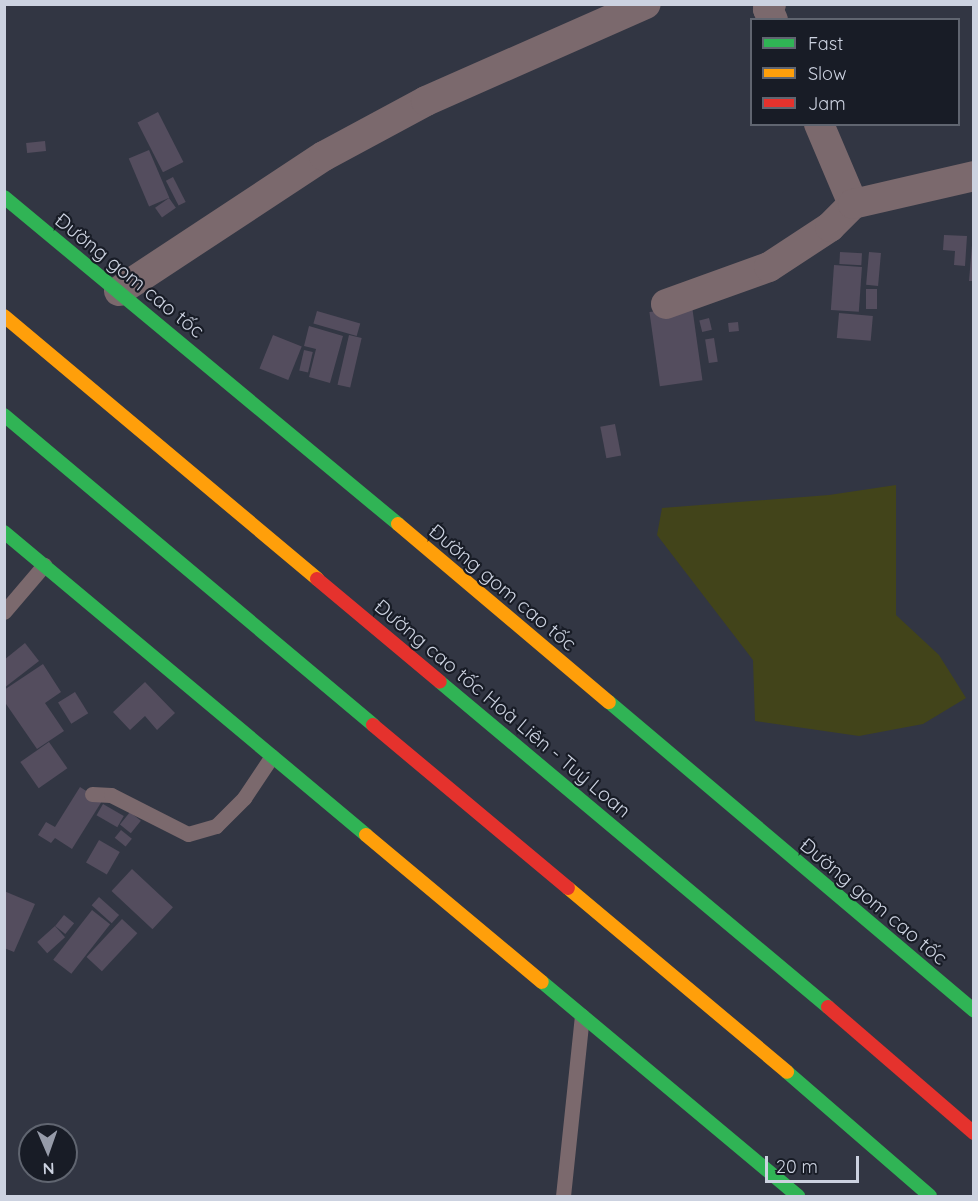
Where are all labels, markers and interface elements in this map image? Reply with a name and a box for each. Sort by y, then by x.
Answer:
legend [750,18,960,126]
text: Fast [808,32,843,55]
text: Slow [808,62,846,85]
text: Jam [808,92,846,115]
street label: Đường gom cao tốc [51,208,209,342]
street label: Đường gom cao tốc [425,519,581,655]
street label: Đường cao tốc Hoà Liên - Tuý Loan [370,594,636,822]
street label: Đường gom cao tốc [796,833,952,969]
north arrow [18,1123,78,1183]
scale bar [768,1144,862,1182]
text: 20 m [776,1155,818,1178]
text: N [42,1159,55,1179]

